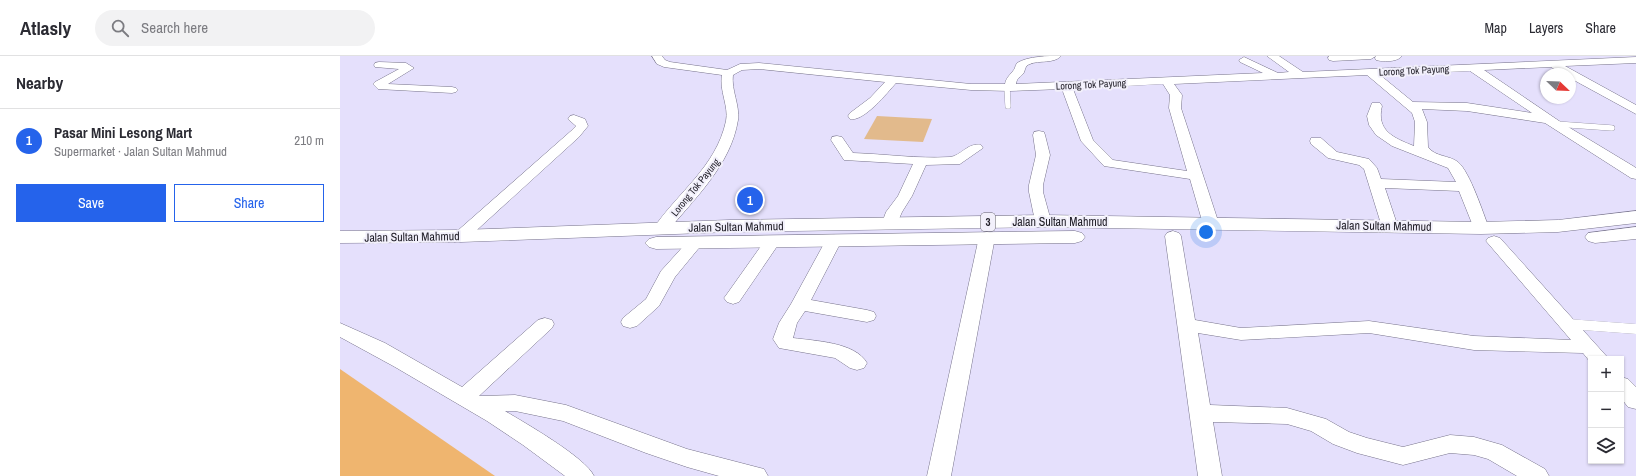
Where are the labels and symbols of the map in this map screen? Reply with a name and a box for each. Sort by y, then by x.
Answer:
street label: Lorong Tok Payung [1378,62,1450,79]
north arrow [1540,68,1576,104]
street label: Lorong Tok Payung [1055,76,1127,93]
street label: Lorong Tok Payung [668,155,723,219]
pin: 1 [737,185,763,215]
road number: 3 [981,213,995,231]
street label: Jalan Sultan Mahmud [1012,214,1108,230]
street label: Jalan Sultan Mahmud [1336,217,1432,235]
street label: Jalan Sultan Mahmud [688,218,784,236]
your location [1196,222,1216,242]
street label: Jalan Sultan Mahmud [364,228,460,246]

